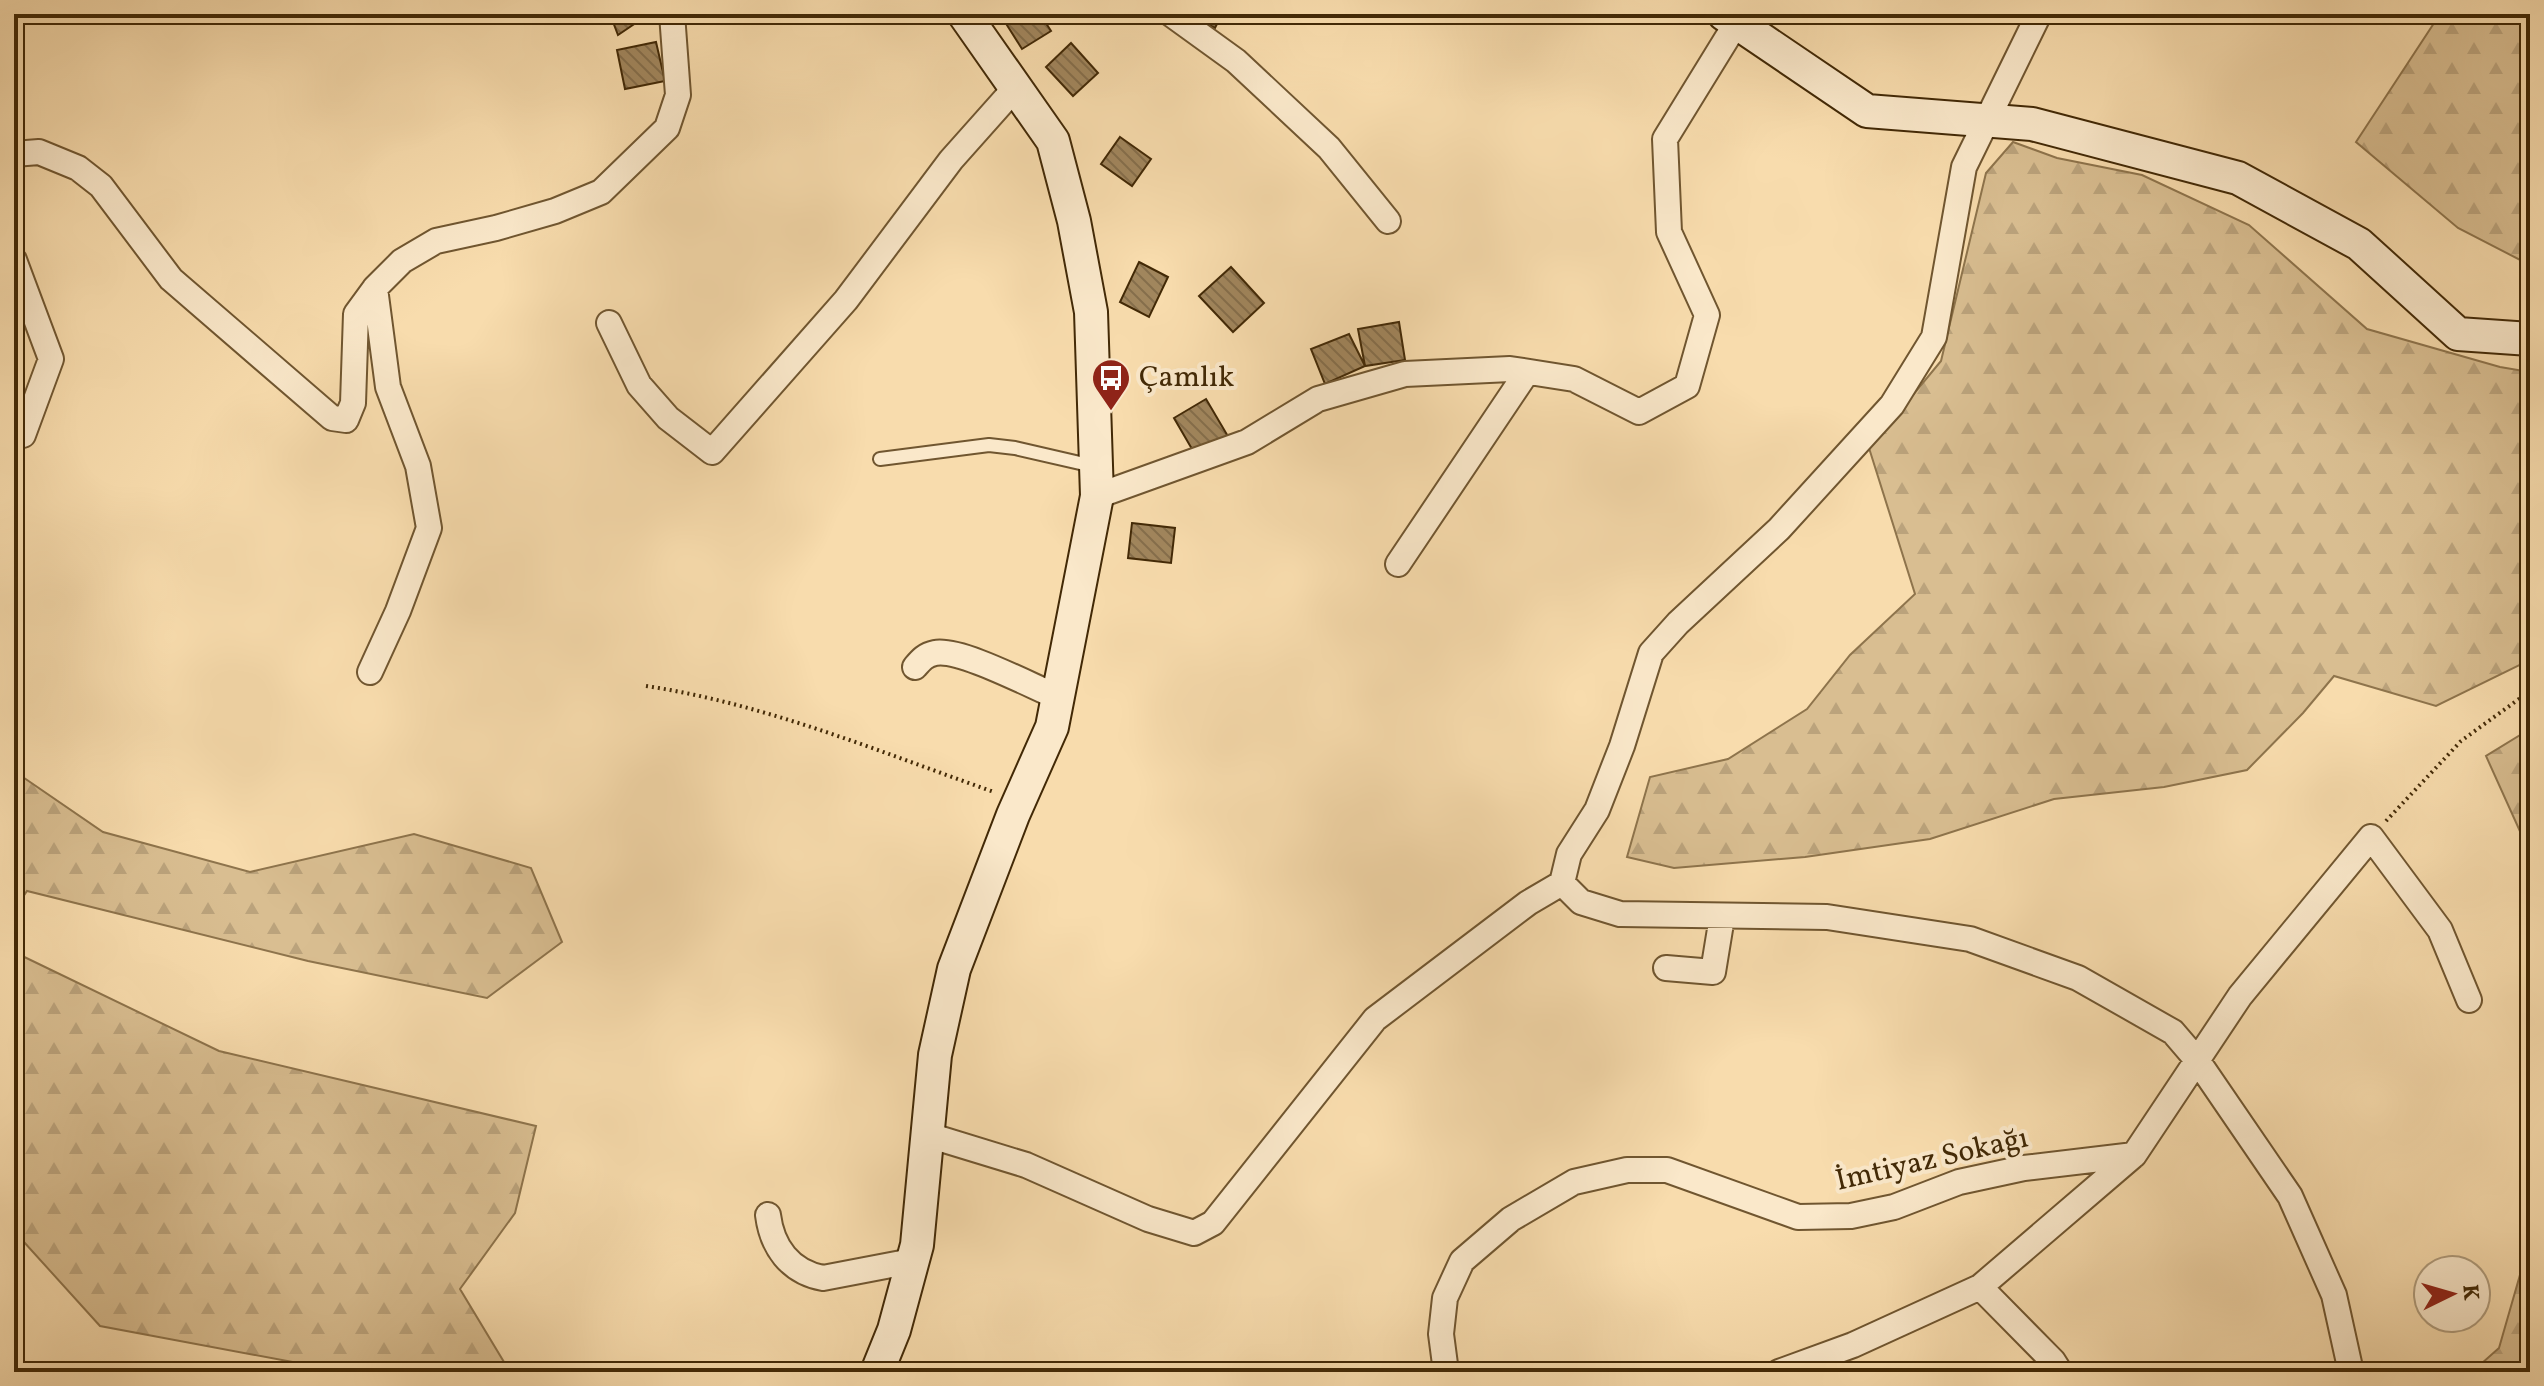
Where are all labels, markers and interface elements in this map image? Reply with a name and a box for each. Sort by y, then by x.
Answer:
bus stop icon: Çamlık [1090,357,1132,412]
place label: Çamlık [1139,357,1234,399]
street label: İmtiyaz Sokağı [1831,1117,2033,1203]
north arrow [2412,1254,2492,1334]
text: K [2453,1283,2486,1302]

